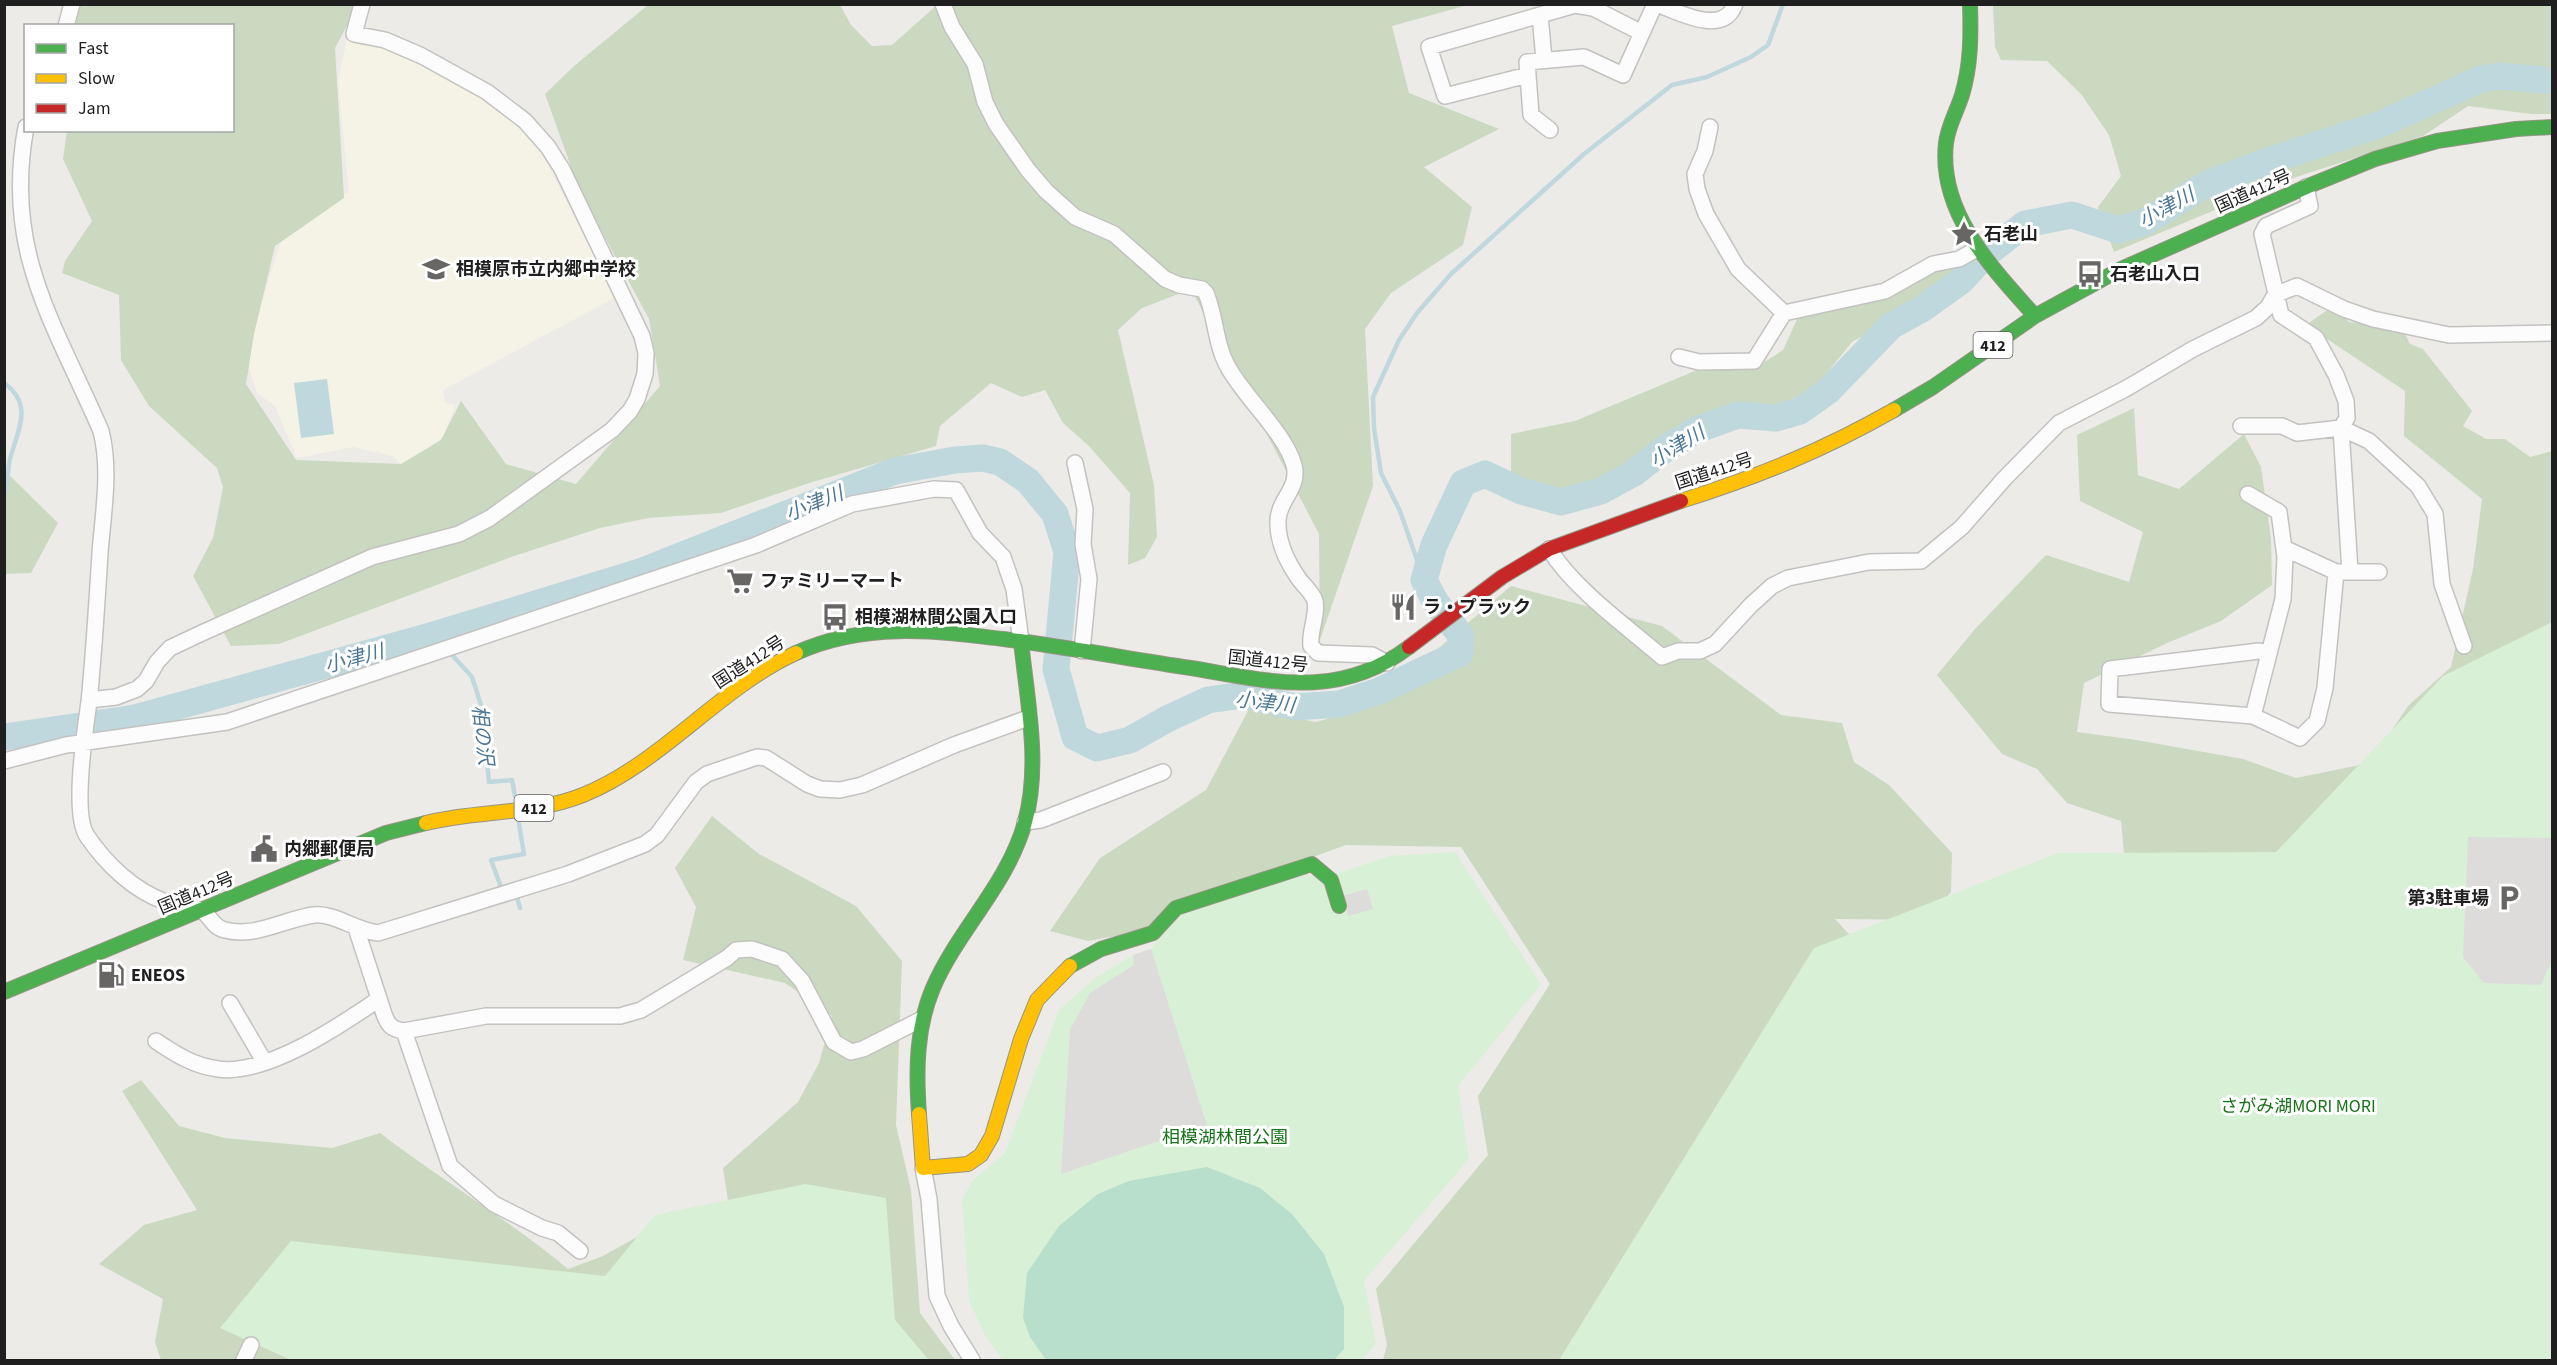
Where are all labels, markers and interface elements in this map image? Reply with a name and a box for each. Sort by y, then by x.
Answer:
legend [24,24,234,132]
text: Fast [78,36,109,61]
text: Slow [78,66,115,91]
text: Jam [78,96,111,121]
street label: 国道412号 [2211,164,2295,219]
water label: 小津川 [2133,180,2201,235]
place icon: 石老山 [1949,219,1979,249]
place label: 石老山 [1984,222,2038,247]
school or university icon: 相模原市立内郷中学校 [421,254,451,284]
place label: 相模原市立内郷中学校 [456,257,636,282]
bus stop icon: 石老山入口 [2075,259,2105,289]
place label: 石老山入口 [2110,262,2200,287]
road number: 412 [1974,332,2012,358]
water label: 小津川 [1645,418,1712,475]
street label: 国道412号 [1672,447,1756,496]
water label: 小津川 [781,479,849,528]
supermarket icon: ファミリーマート [725,566,755,596]
place label: ファミリーマート [760,569,904,594]
restaurant icon: ラ・プラック [1388,592,1418,622]
place label: ラ・プラック [1423,595,1531,620]
bus stop icon: 相模湖林間公園入口 [820,602,850,632]
place label: 相模湖林間公園入口 [855,605,1017,630]
street label: 国道412号 [709,630,790,695]
water label: 小津川 [322,637,389,680]
street label: 国道412号 [1226,645,1309,678]
water label: 小津川 [1234,686,1298,720]
water label: 相の沢 [464,704,500,770]
road number: 412 [514,795,554,821]
public building icon: 内郷郵便局 [249,834,279,864]
place label: 内郷郵便局 [284,837,374,862]
street label: 国道412号 [154,866,238,921]
parking icon: 第3駐車場 [2494,883,2524,913]
place label: 第3駐車場 [2407,886,2489,911]
fuel station icon: ENEOS [96,960,126,990]
place label: ENEOS [131,963,185,988]
park label: さがみ湖MORI MORI [2220,1094,2376,1119]
park label: 相模湖林間公園 [1162,1125,1288,1150]

